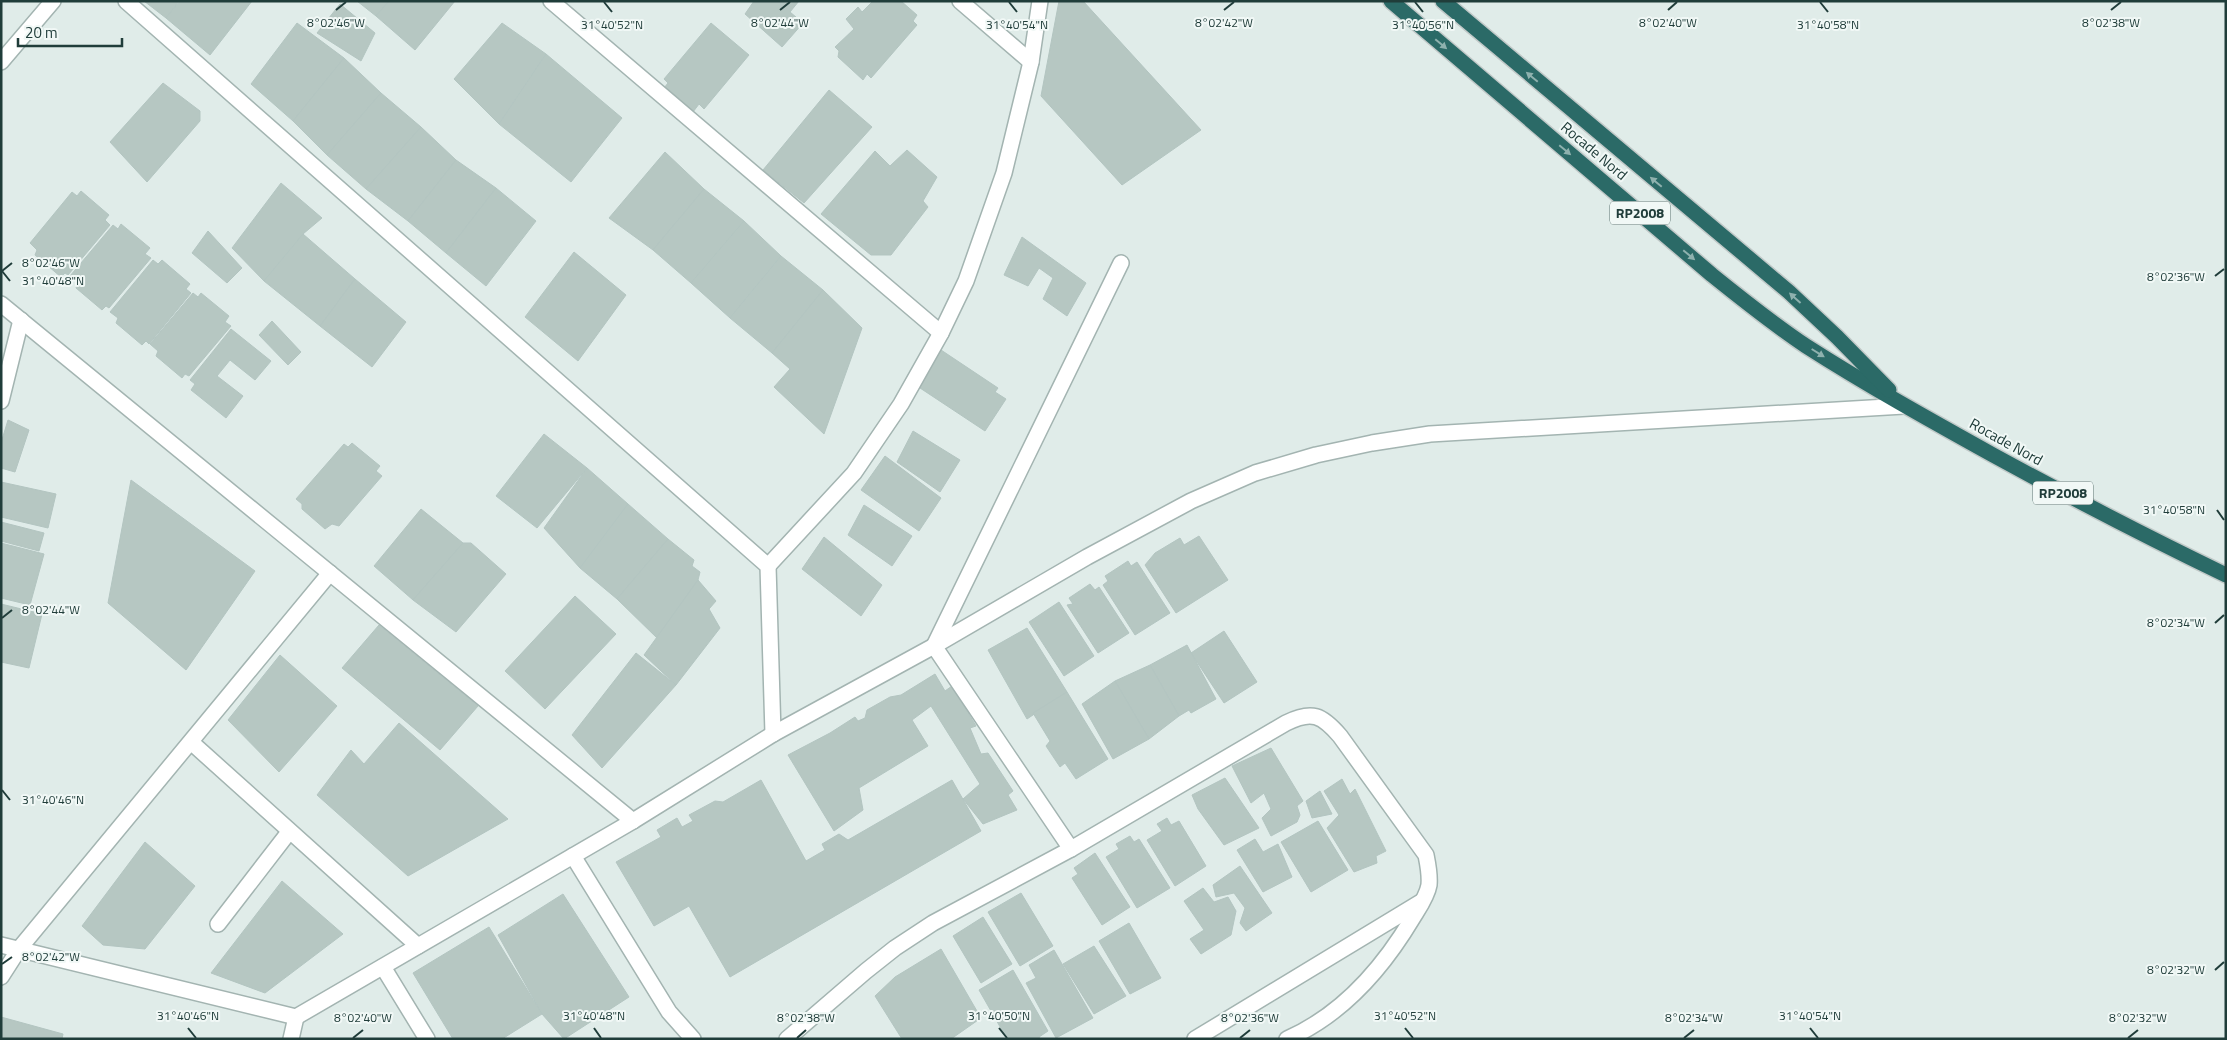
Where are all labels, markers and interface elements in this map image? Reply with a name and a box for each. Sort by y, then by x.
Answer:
text: 8°02'46"W [307,13,365,32]
text: 8°02'44"W [751,13,809,32]
text: 8°02'42"W [1195,13,1253,32]
text: 8°02'40"W [1639,13,1697,32]
text: 8°02'38"W [2082,13,2140,32]
scale bar [18,15,121,47]
text: 31°40'52"N [581,15,643,34]
text: 31°40'54"N [986,15,1048,34]
text: 31°40'56"N [1392,15,1454,34]
text: 31°40'58"N [1797,15,1859,34]
text: 20 m [25,21,58,44]
one-way arrow [1434,39,1447,50]
one-way arrow [1526,72,1539,83]
street label: Rocade Nord [1556,116,1633,185]
one-way arrow [1558,144,1571,155]
one-way arrow [1650,177,1663,188]
road number: RP2008 [1610,202,1670,224]
one-way arrow [1682,249,1695,260]
text: 8°02'46"W [22,253,80,272]
text: 8°02'36"W [2147,267,2205,286]
text: 31°40'48"N [22,271,84,290]
one-way arrow [1789,292,1801,304]
one-way arrow [1811,348,1824,358]
street label: Rocade Nord [1965,412,2047,471]
road number: RP2008 [2033,482,2093,504]
text: 31°40'58"N [2143,500,2205,519]
text: 8°02'44"W [22,600,80,619]
text: 8°02'34"W [2147,613,2205,632]
text: 31°40'46"N [22,790,84,809]
text: 8°02'42"W [22,947,80,966]
text: 8°02'32"W [2147,960,2205,979]
text: 31°40'46"N [157,1006,219,1025]
text: 31°40'48"N [563,1006,625,1025]
text: 31°40'50"N [968,1006,1030,1025]
text: 31°40'52"N [1374,1006,1436,1025]
text: 31°40'54"N [1779,1006,1841,1025]
text: 8°02'40"W [334,1008,392,1027]
text: 8°02'38"W [777,1008,835,1027]
text: 8°02'36"W [1221,1008,1279,1027]
text: 8°02'34"W [1665,1008,1723,1027]
text: 8°02'32"W [2109,1008,2167,1027]

